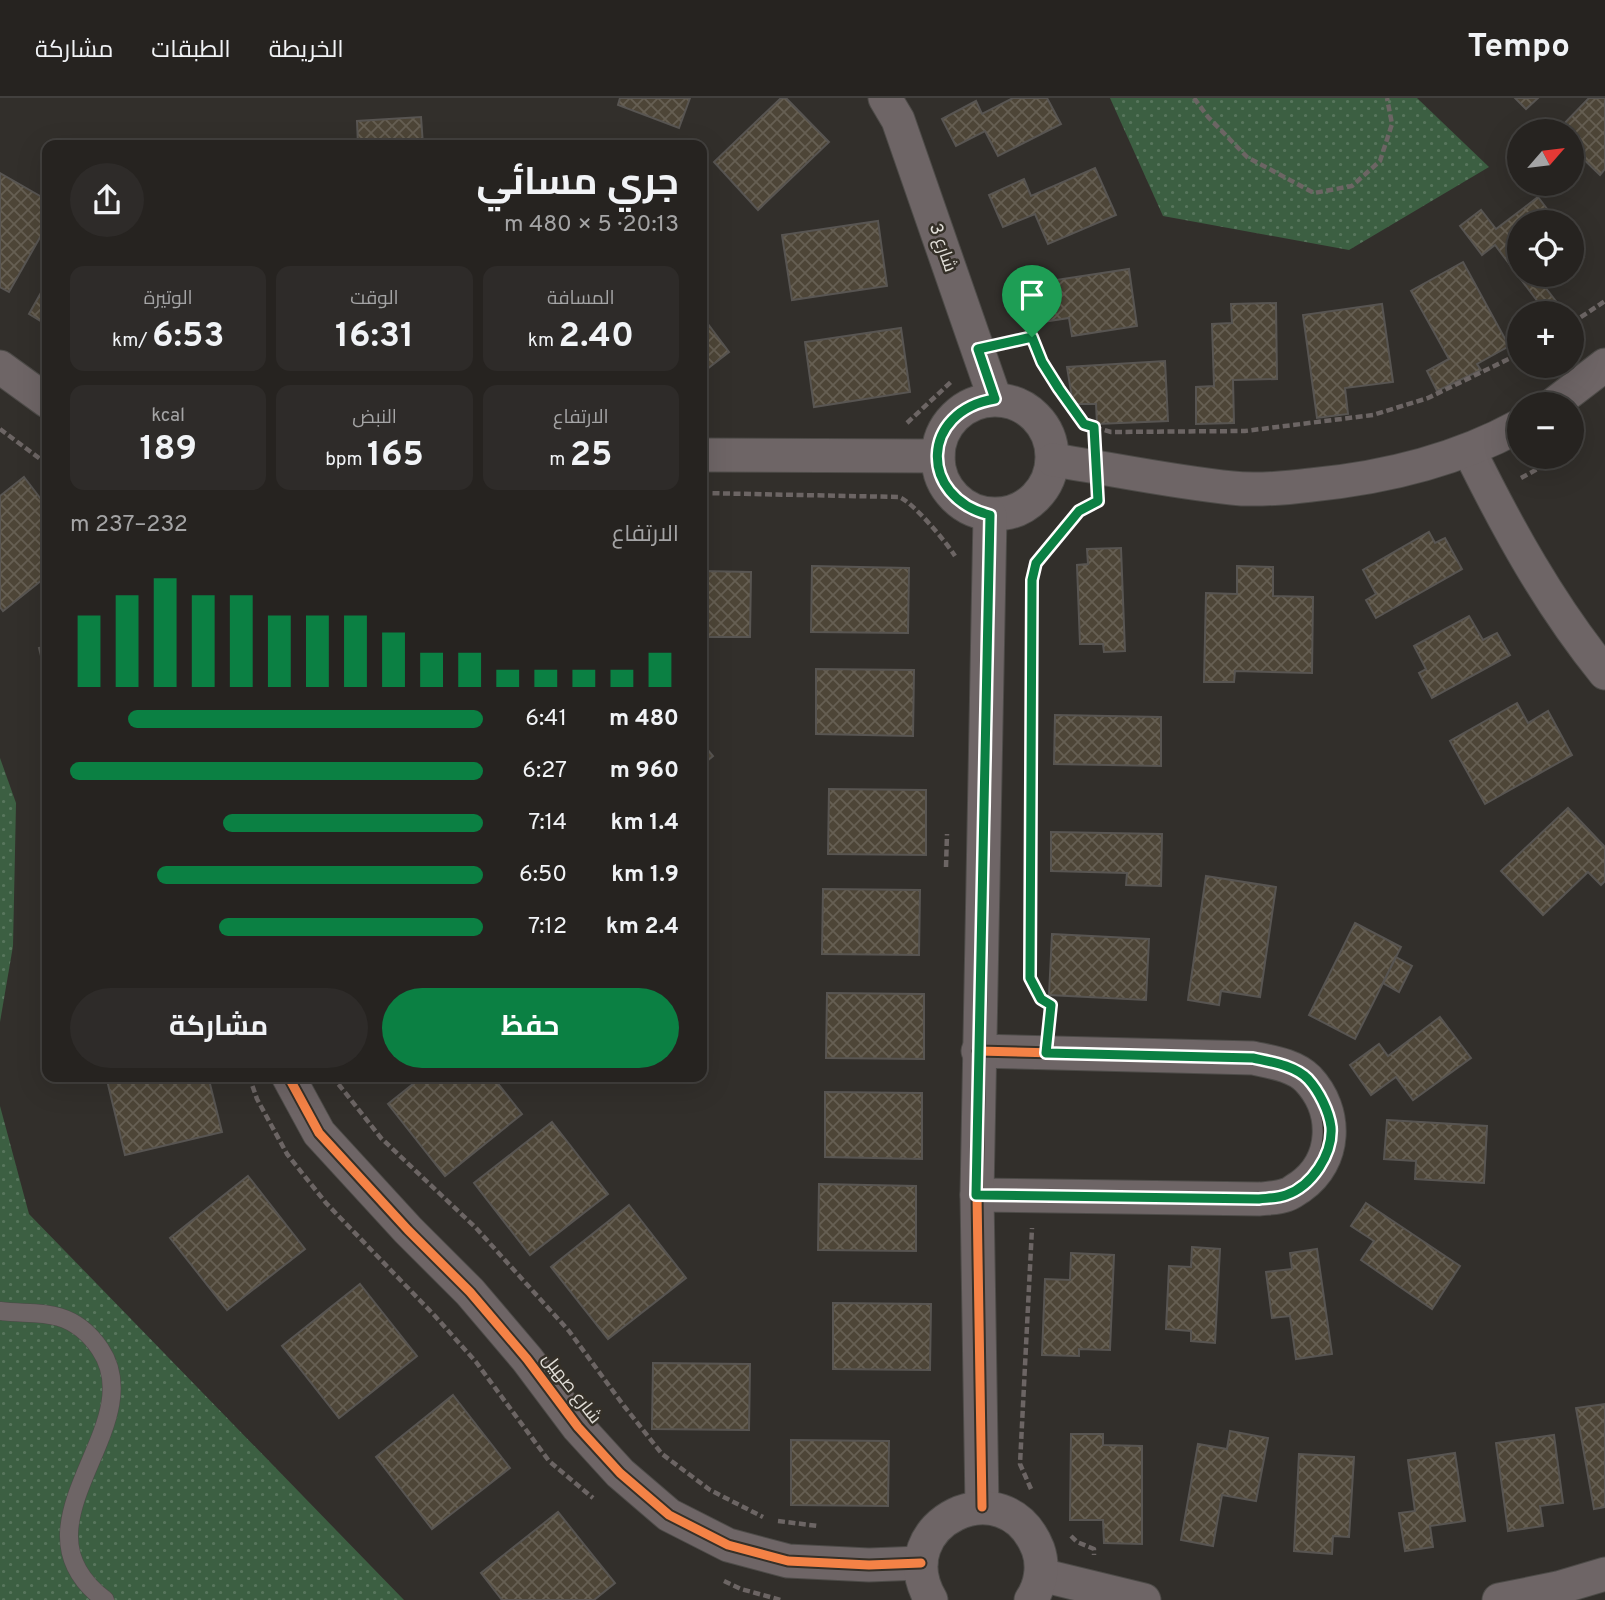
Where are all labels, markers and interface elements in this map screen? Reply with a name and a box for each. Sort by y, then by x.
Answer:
text: Tempo [1467,27,1570,69]
text: مشاركة [35,36,113,66]
text: الطبقات [151,36,231,66]
text: الخريطة [269,36,344,66]
north arrow [1507,119,1584,196]
map controls [1507,119,1584,469]
text: جري مسائي [477,160,679,209]
button: share [70,163,144,237]
button: locate [1507,210,1584,287]
text: 20:13 · 5 × 480 m [504,211,679,240]
street label: 3 شارع [923,221,961,275]
pin [1002,265,1062,337]
icon: arrive [1013,276,1051,314]
text: الوتيرة [144,287,193,311]
text: الوقت [350,287,399,311]
text: المسافة [547,287,615,311]
button: + [1507,301,1584,378]
text: 6:53 [152,315,224,359]
text: 16:31 [335,315,414,359]
text: 2.40 [559,315,634,359]
text: /km [112,329,152,353]
text: km [528,329,559,353]
button: − [1507,392,1584,469]
text: kcal [151,404,185,428]
text: النبض [352,406,397,430]
text: الارتفاع [553,406,609,430]
text: 189 [139,428,197,472]
text: 165 [367,434,424,478]
text: 25 [570,434,613,478]
text: bpm [325,448,367,472]
text: m [549,448,570,472]
text: 232–237 m [70,511,188,540]
text: الارتفاع [612,521,679,550]
text: 6:41 [525,705,567,734]
text: 480 m [609,705,679,734]
text: 6:27 [522,757,567,786]
text: 960 m [610,757,679,786]
text: 7:14 [528,809,567,838]
text: 1.4 km [611,809,679,838]
text: 6:50 [519,861,567,890]
text: 1.9 km [611,861,679,890]
text: 7:12 [528,913,567,942]
text: 2.4 km [606,913,679,942]
button: مشاركة [70,988,368,1068]
button: حفظ [382,988,679,1068]
street label: شارع صهيل [536,1349,606,1429]

